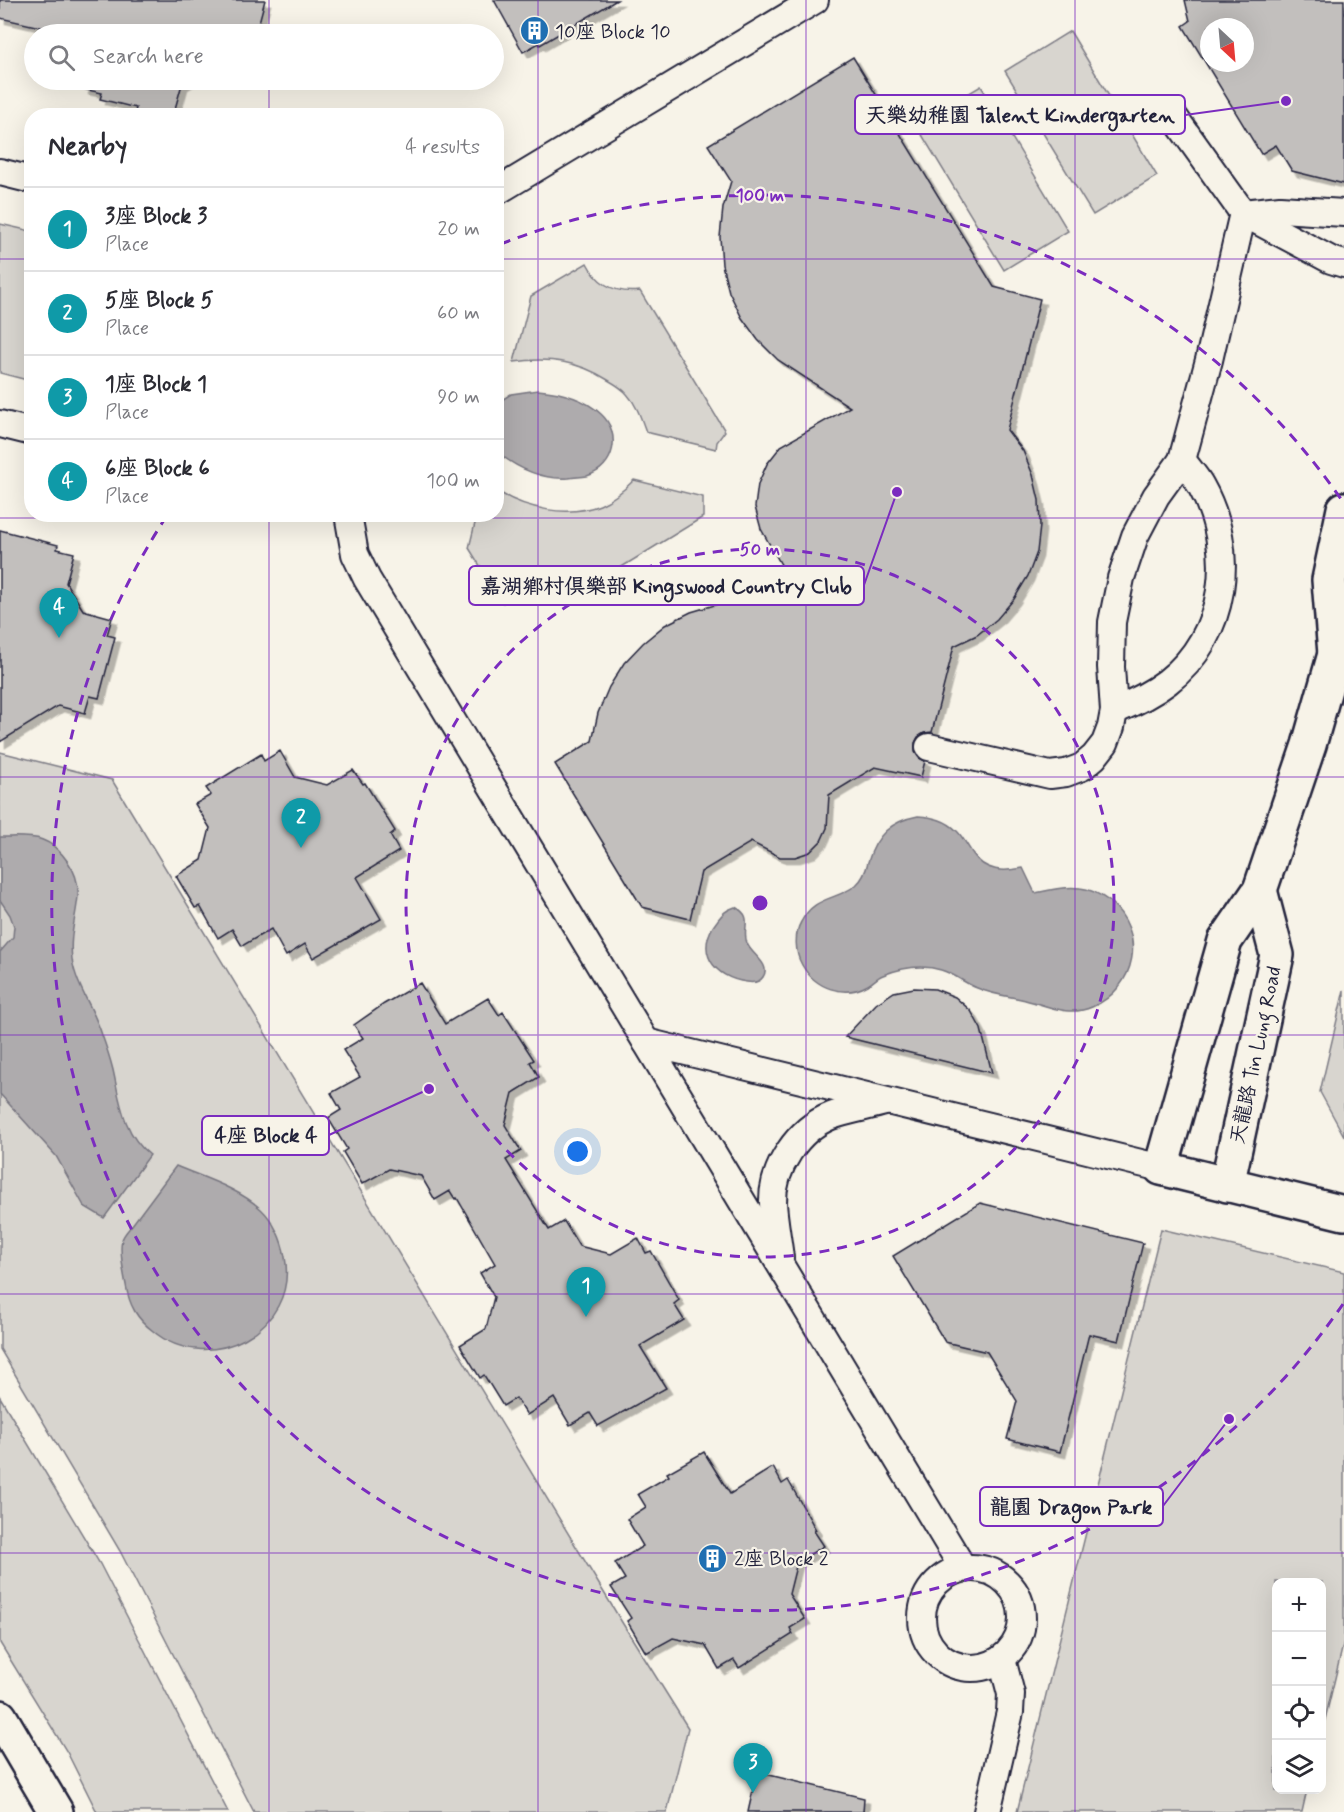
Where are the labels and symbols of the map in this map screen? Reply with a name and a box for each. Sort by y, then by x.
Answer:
building icon: 10座 Block 10 [518,15,550,47]
north arrow [1200,18,1254,72]
place label: 10座 Block 10 [555,19,671,46]
callout: 天樂幼稚園 Talent Kindergarten [855,95,1185,134]
text: 天樂幼稚園 Talent Kindergarten [865,102,1175,132]
text: 100 m [736,184,784,208]
text: 50 m [740,538,780,562]
callout: 嘉湖鄉村俱樂部 Kingswood Country Club [469,566,864,605]
text: 嘉湖鄉村俱樂部 Kingswood Country Club [480,573,852,603]
pin: 4 [40,588,78,638]
pin: 2 [282,798,320,848]
centre of rings [750,893,770,913]
street label: 天龍路 Tin Lung Road [1224,964,1290,1147]
callout: 4座 Block 4 [202,1116,329,1155]
text: 4座 Block 4 [214,1122,318,1150]
your location [563,1137,592,1166]
pin: 1 [566,1268,606,1317]
callout: 龍園 Dragon Park [980,1487,1163,1526]
text: 龍園 Dragon Park [990,1494,1153,1524]
building icon: 2座 Block 2 [697,1542,729,1574]
place label: 2座 Block 2 [734,1546,829,1573]
pin: 3 [734,1744,772,1793]

